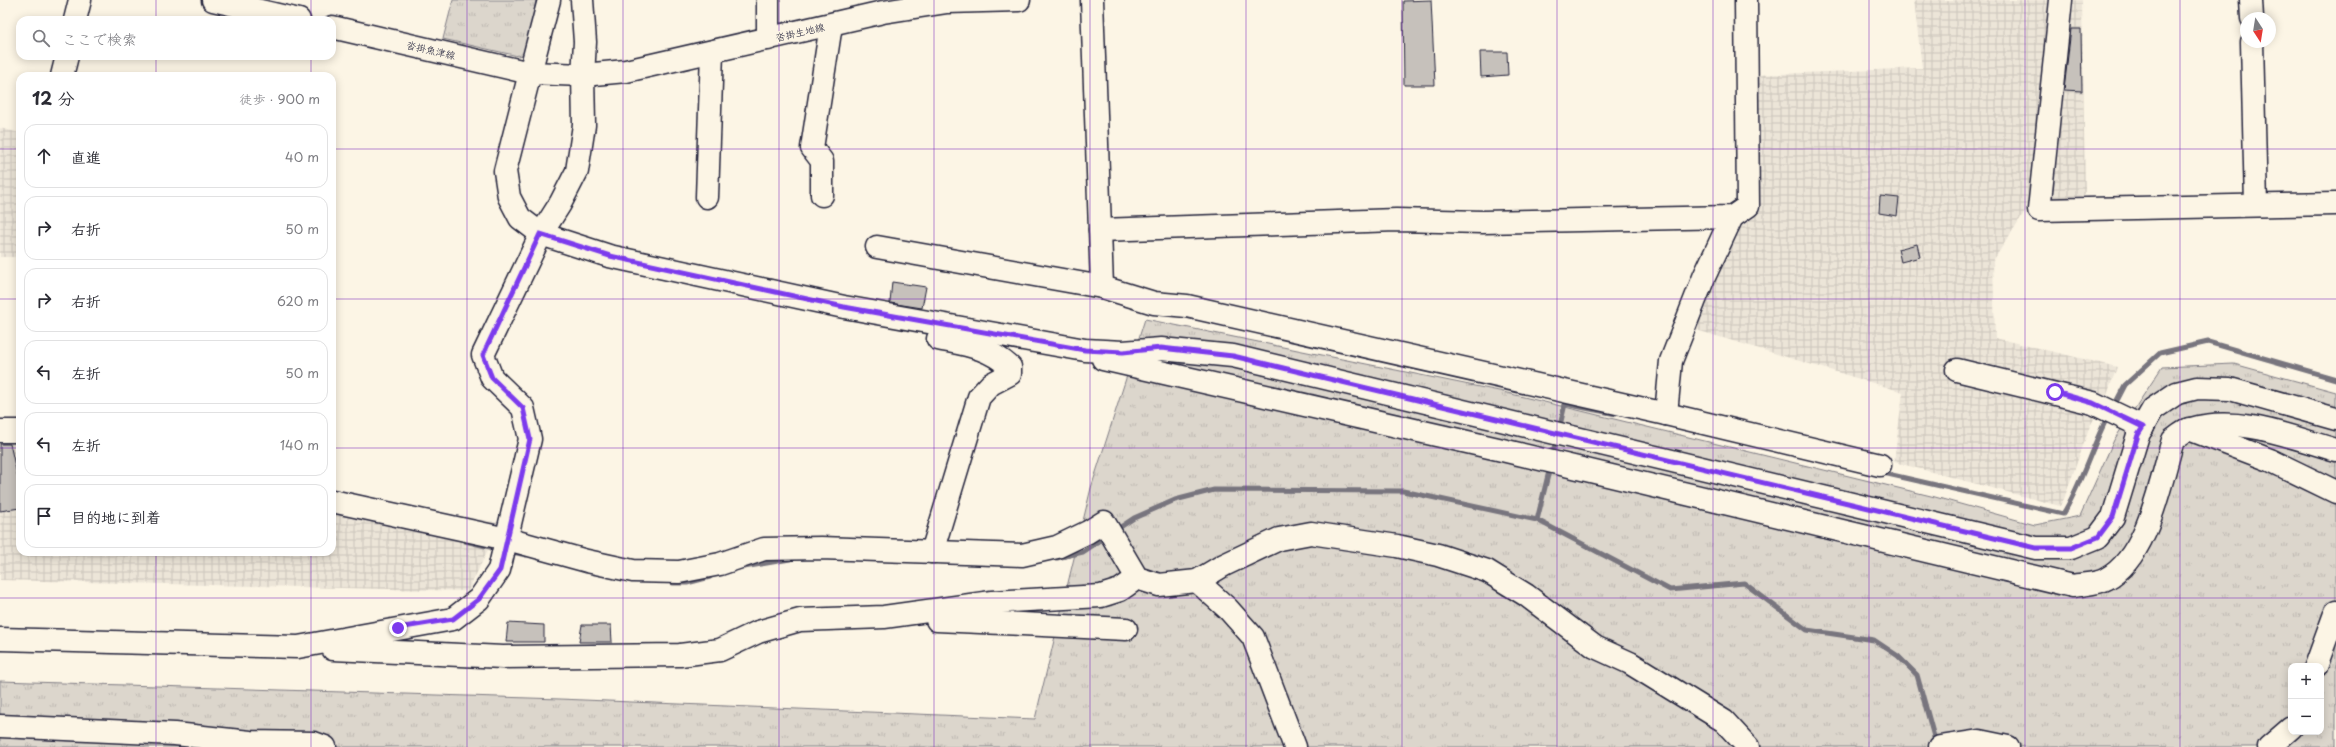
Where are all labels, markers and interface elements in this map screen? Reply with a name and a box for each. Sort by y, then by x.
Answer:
north arrow [2240,12,2276,48]
search box [16,16,336,60]
street label: 沓掛生地線 [774,19,826,44]
icon: search [30,27,52,49]
text: ここで検索 [62,27,137,50]
street label: 沓掛魚津線 [405,37,457,62]
text: 12 分 [32,85,75,111]
text: 徒歩 · 900 m [239,89,320,108]
icon: ahead [33,145,55,167]
text: 直進 [71,145,101,168]
text: 40 m [285,147,319,166]
icon: right [33,217,55,239]
text: 右折 [71,217,101,240]
text: 50 m [285,219,319,238]
icon: right [33,289,55,311]
text: 右折 [71,289,101,312]
text: 620 m [277,291,319,310]
icon: left [33,361,55,383]
text: 左折 [71,361,101,384]
text: 50 m [285,363,319,382]
route start [2046,383,2064,401]
icon: left [33,433,55,455]
text: 左折 [71,433,101,456]
text: 140 m [280,435,319,454]
icon: arrive [33,505,55,527]
text: 目的地に到着 [71,505,161,528]
route end [389,619,407,637]
map controls [2288,663,2324,735]
button: + [2288,663,2324,699]
button: − [2288,699,2324,735]

